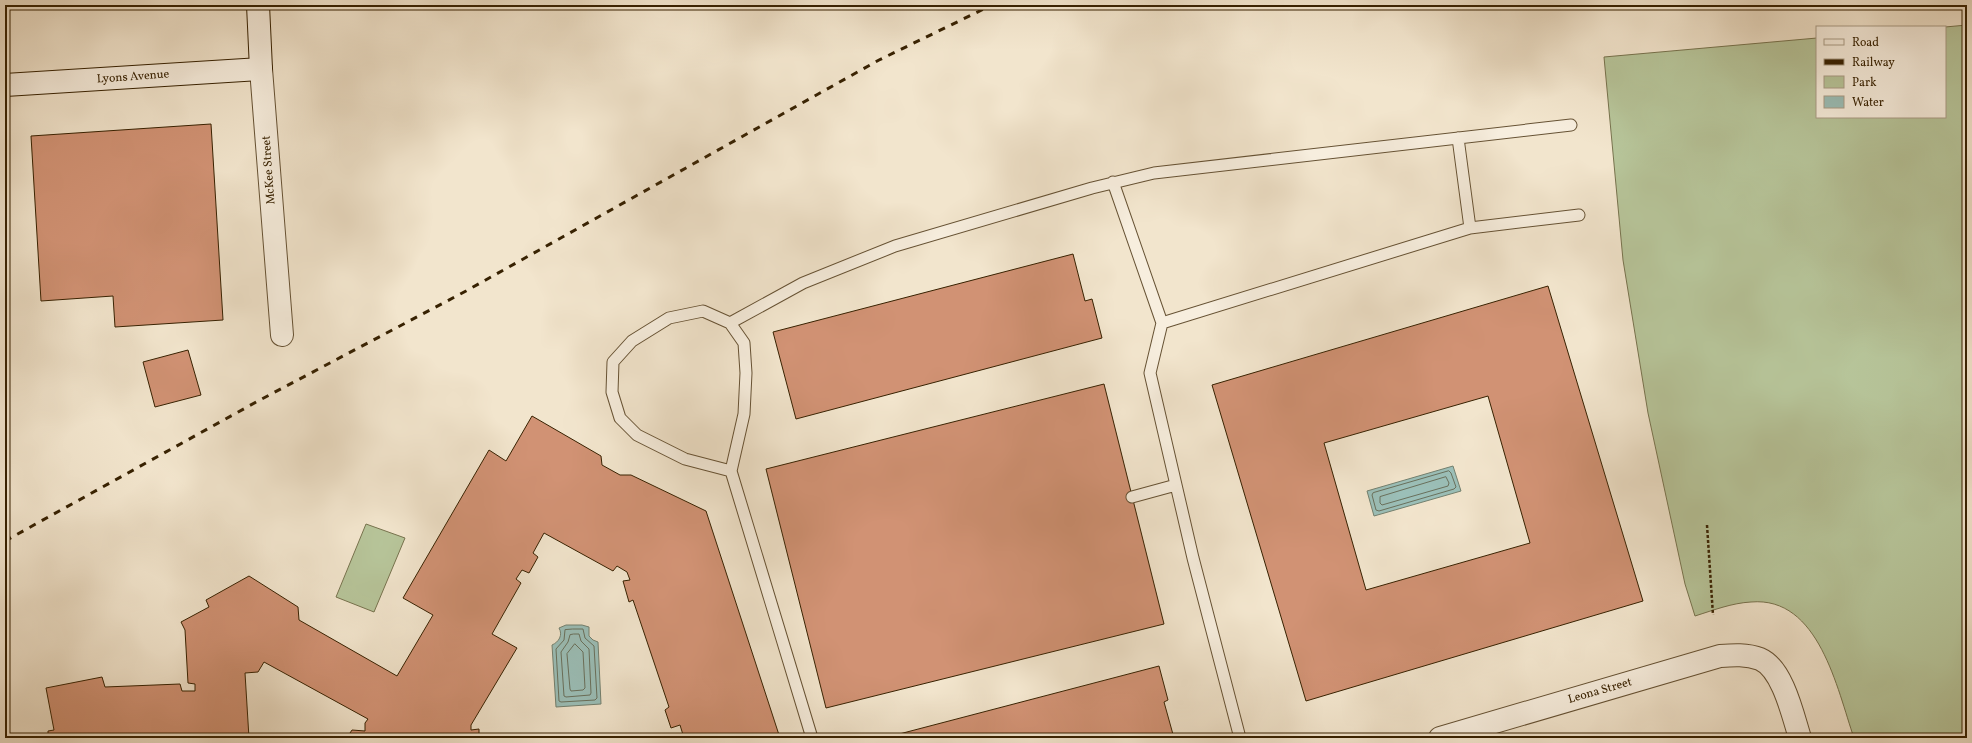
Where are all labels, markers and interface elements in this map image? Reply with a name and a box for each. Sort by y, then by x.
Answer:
legend [1816,26,1946,118]
text: Road [1852,35,1879,51]
text: Railway [1852,55,1895,71]
street label: Lyons Avenue [96,66,170,88]
text: Park [1852,75,1877,91]
text: Water [1852,95,1884,111]
street label: McKee Street [259,135,279,205]
street label: Leona Street [1566,674,1634,708]

